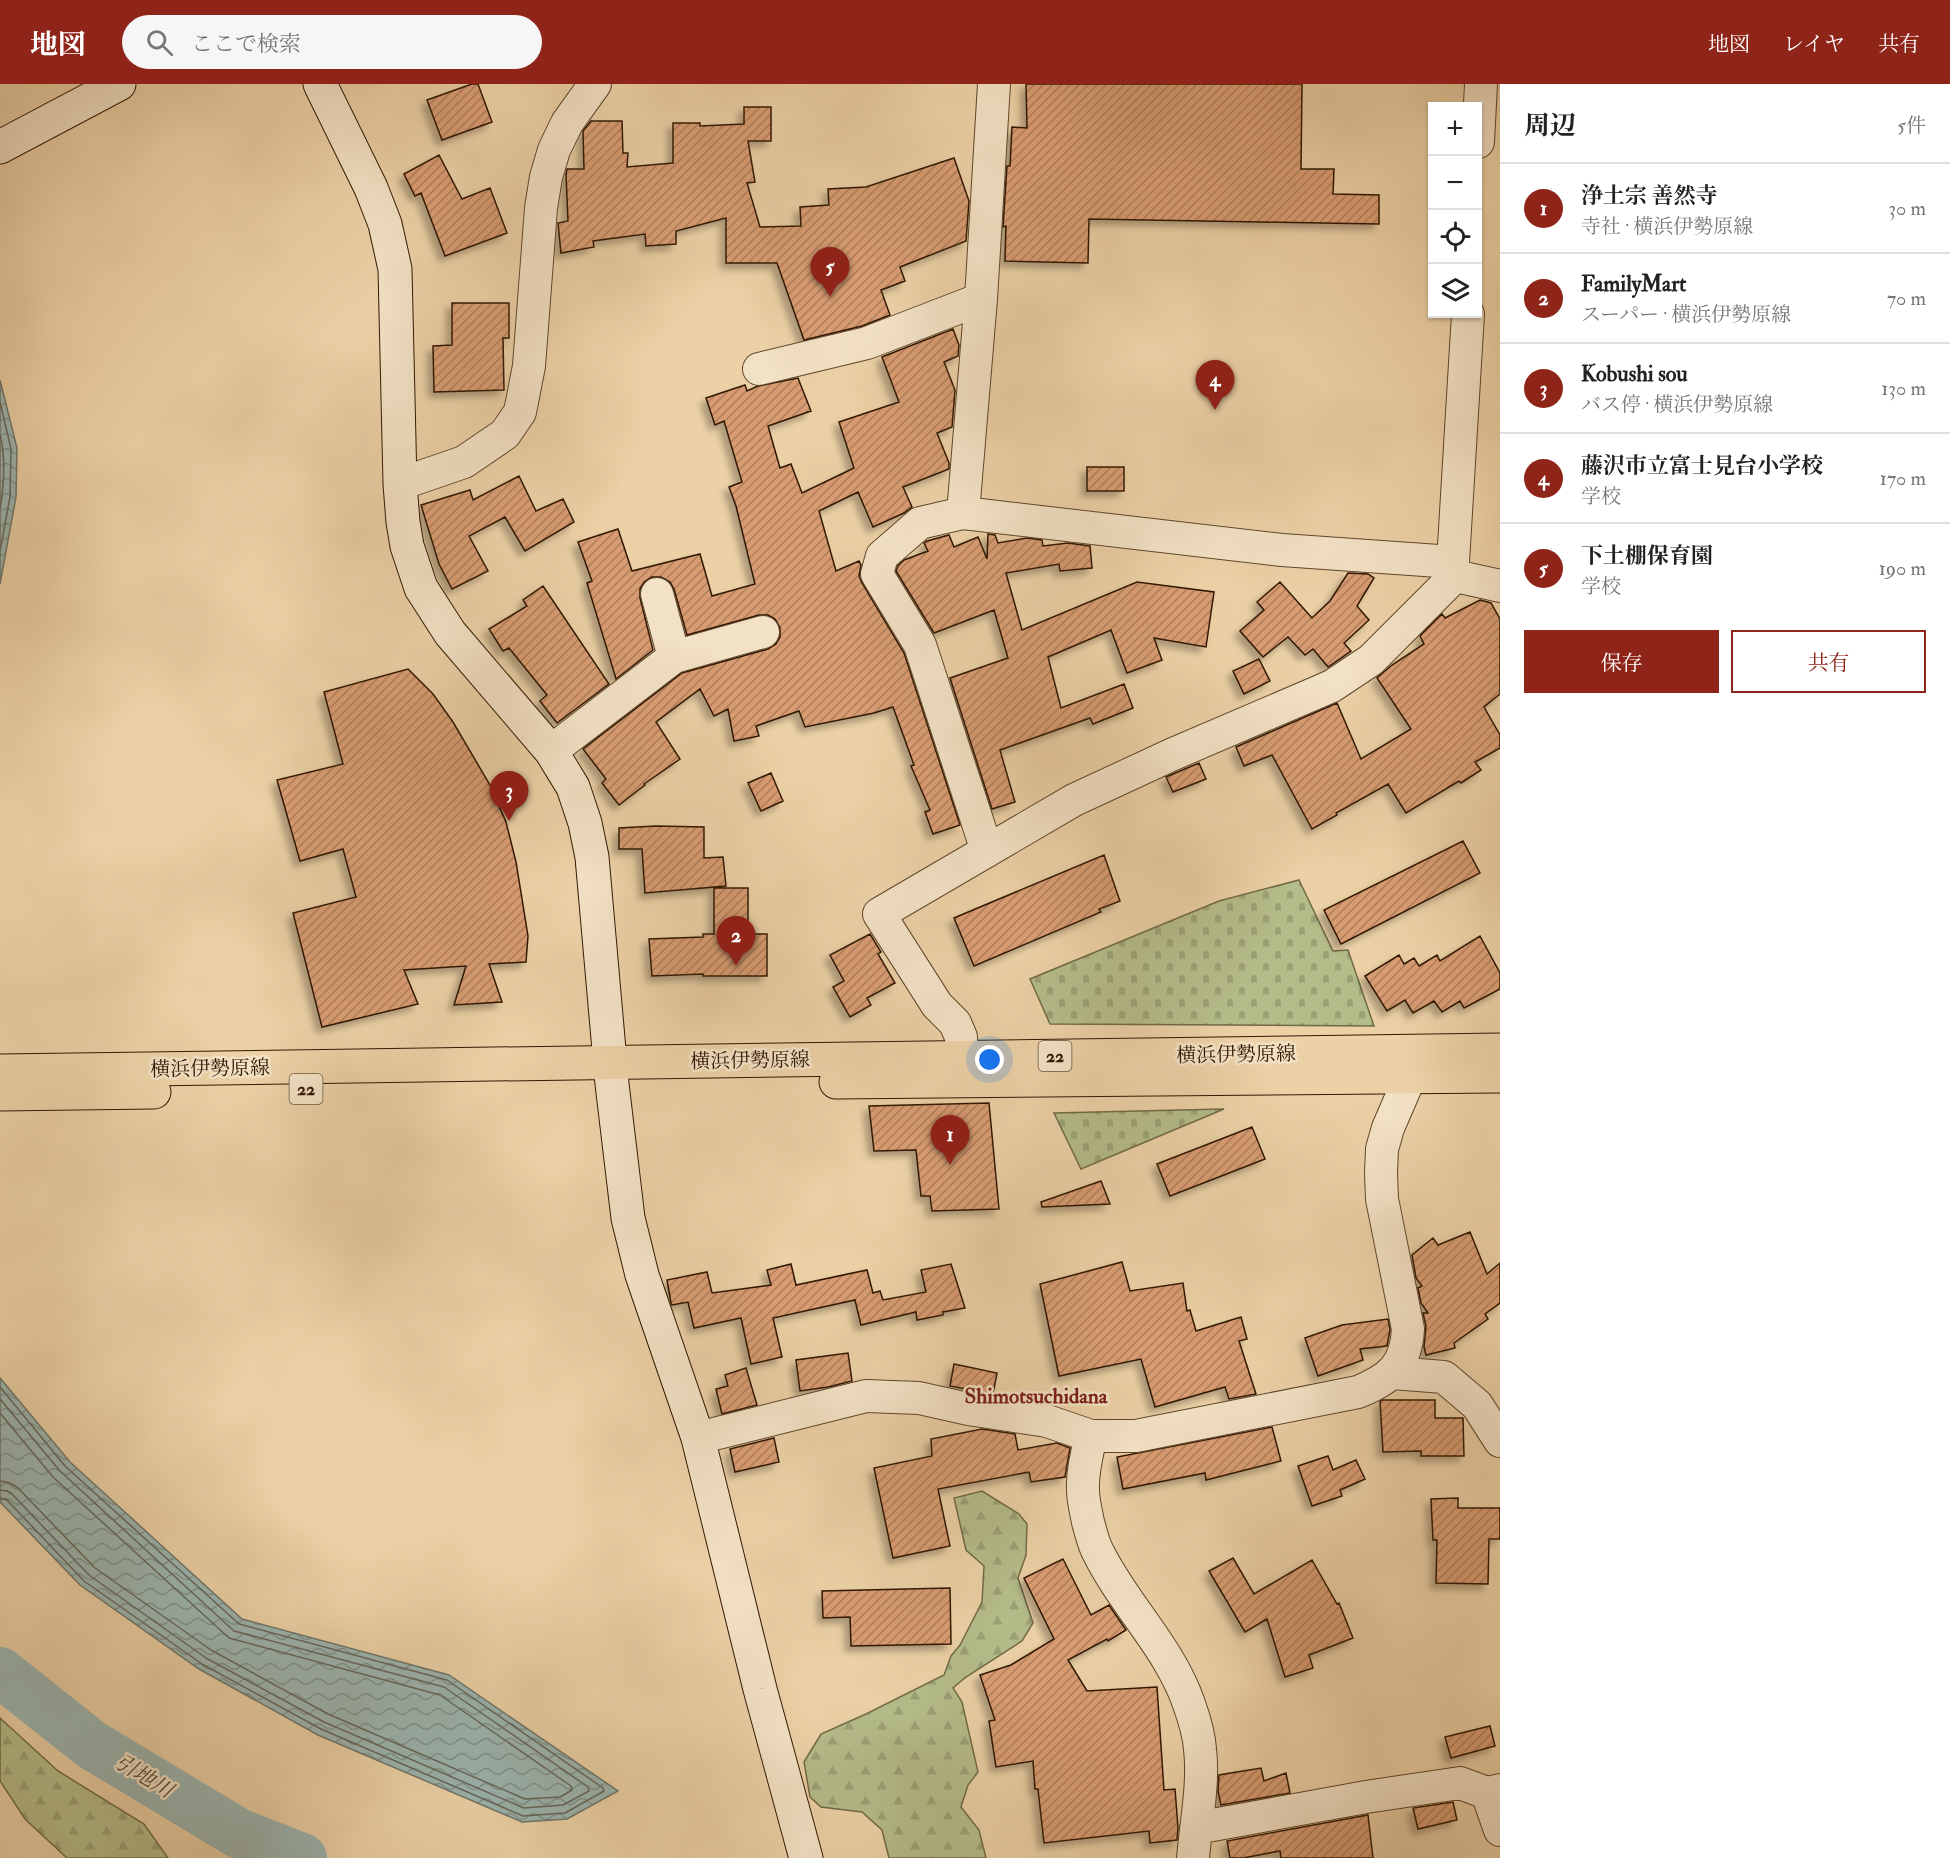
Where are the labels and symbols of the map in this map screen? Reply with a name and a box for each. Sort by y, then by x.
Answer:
pin: 5 [810,248,850,297]
pin: 4 [1196,360,1234,410]
pin: 3 [490,772,528,821]
pin: 2 [716,916,756,966]
road number: 22 [1038,1041,1072,1071]
street label: 横浜伊勢原線 [1176,1041,1296,1068]
your location [975,1045,1004,1074]
street label: 横浜伊勢原線 [690,1047,810,1074]
street label: 横浜伊勢原線 [150,1055,270,1082]
road number: 22 [290,1074,322,1104]
pin: 1 [930,1116,970,1165]
district label: Shimotsuchidana [965,1383,1109,1410]
water label: 引地川 [110,1749,179,1805]

